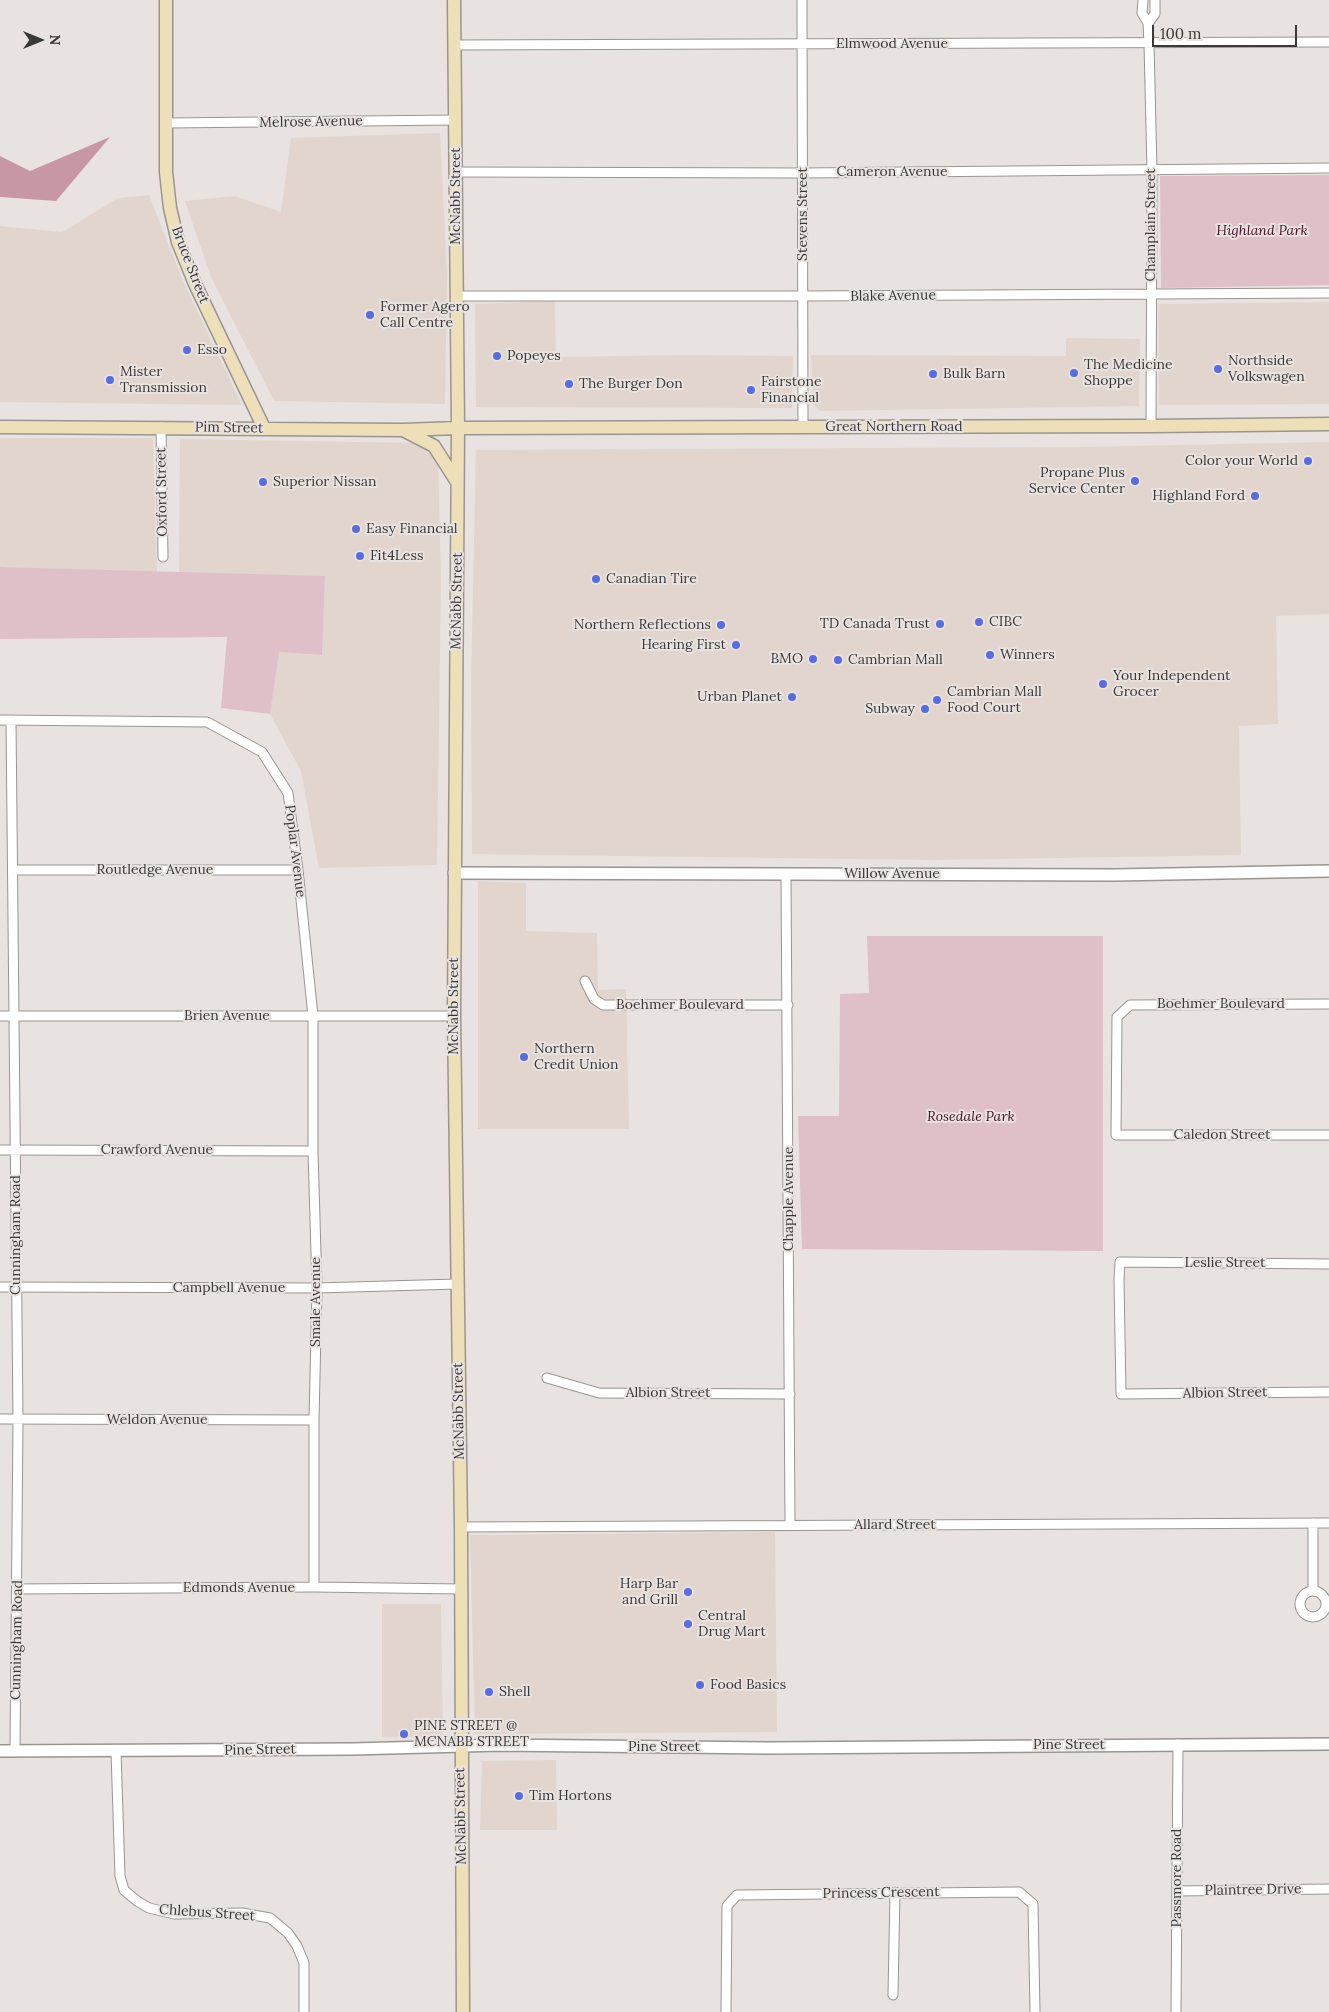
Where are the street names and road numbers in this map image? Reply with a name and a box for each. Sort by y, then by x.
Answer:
street label: Elmwood Avenue [836,36,948,52]
street label: Melrose Avenue [259,113,363,131]
street label: McNabb Street [448,147,464,245]
street label: Cameron Avenue [837,164,947,180]
street label: Stevens Street [795,167,811,261]
street label: Champlain Street [1143,168,1159,282]
street label: Bruce Street [168,224,212,306]
street label: Blake Avenue [850,287,936,305]
street label: Pim Street [195,419,263,437]
street label: Great Northern Road [825,419,963,435]
street label: Oxford Street [153,447,171,537]
street label: McNabb Street [448,552,466,650]
street label: Poplar Avenue [281,804,309,898]
street label: Routledge Avenue [97,862,213,878]
street label: Willow Avenue [844,866,940,882]
street label: McNabb Street [446,957,462,1055]
street label: Boehmer Boulevard [1157,996,1285,1012]
street label: Boehmer Boulevard [616,997,744,1013]
street label: Brien Avenue [184,1008,270,1024]
street label: Caledon Street [1174,1127,1270,1143]
street label: Crawford Avenue [101,1142,213,1158]
street label: Chapple Avenue [781,1147,797,1251]
street label: Cunningham Road [8,1175,24,1295]
street label: Leslie Street [1185,1255,1265,1271]
street label: Smale Avenue [308,1257,324,1347]
street label: Campbell Avenue [173,1280,285,1296]
street label: McNabb Street [450,1362,468,1460]
street label: Albion Street [1183,1384,1267,1402]
street label: Albion Street [626,1385,710,1401]
street label: Weldon Avenue [106,1412,208,1428]
street label: Allard Street [854,1517,936,1533]
street label: Cunningham Road [8,1580,26,1700]
street label: Edmonds Avenue [183,1580,295,1596]
street label: Pine Street [1033,1737,1105,1753]
street label: Pine Street [628,1739,700,1755]
street label: Pine Street [224,1741,296,1759]
street label: McNabb Street [452,1767,470,1865]
street label: Passmore Road [1169,1829,1185,1927]
street label: Plaintree Drive [1204,1881,1302,1899]
street label: Princess Crescent [822,1884,940,1902]
street label: Chlebus Street [159,1901,255,1925]

